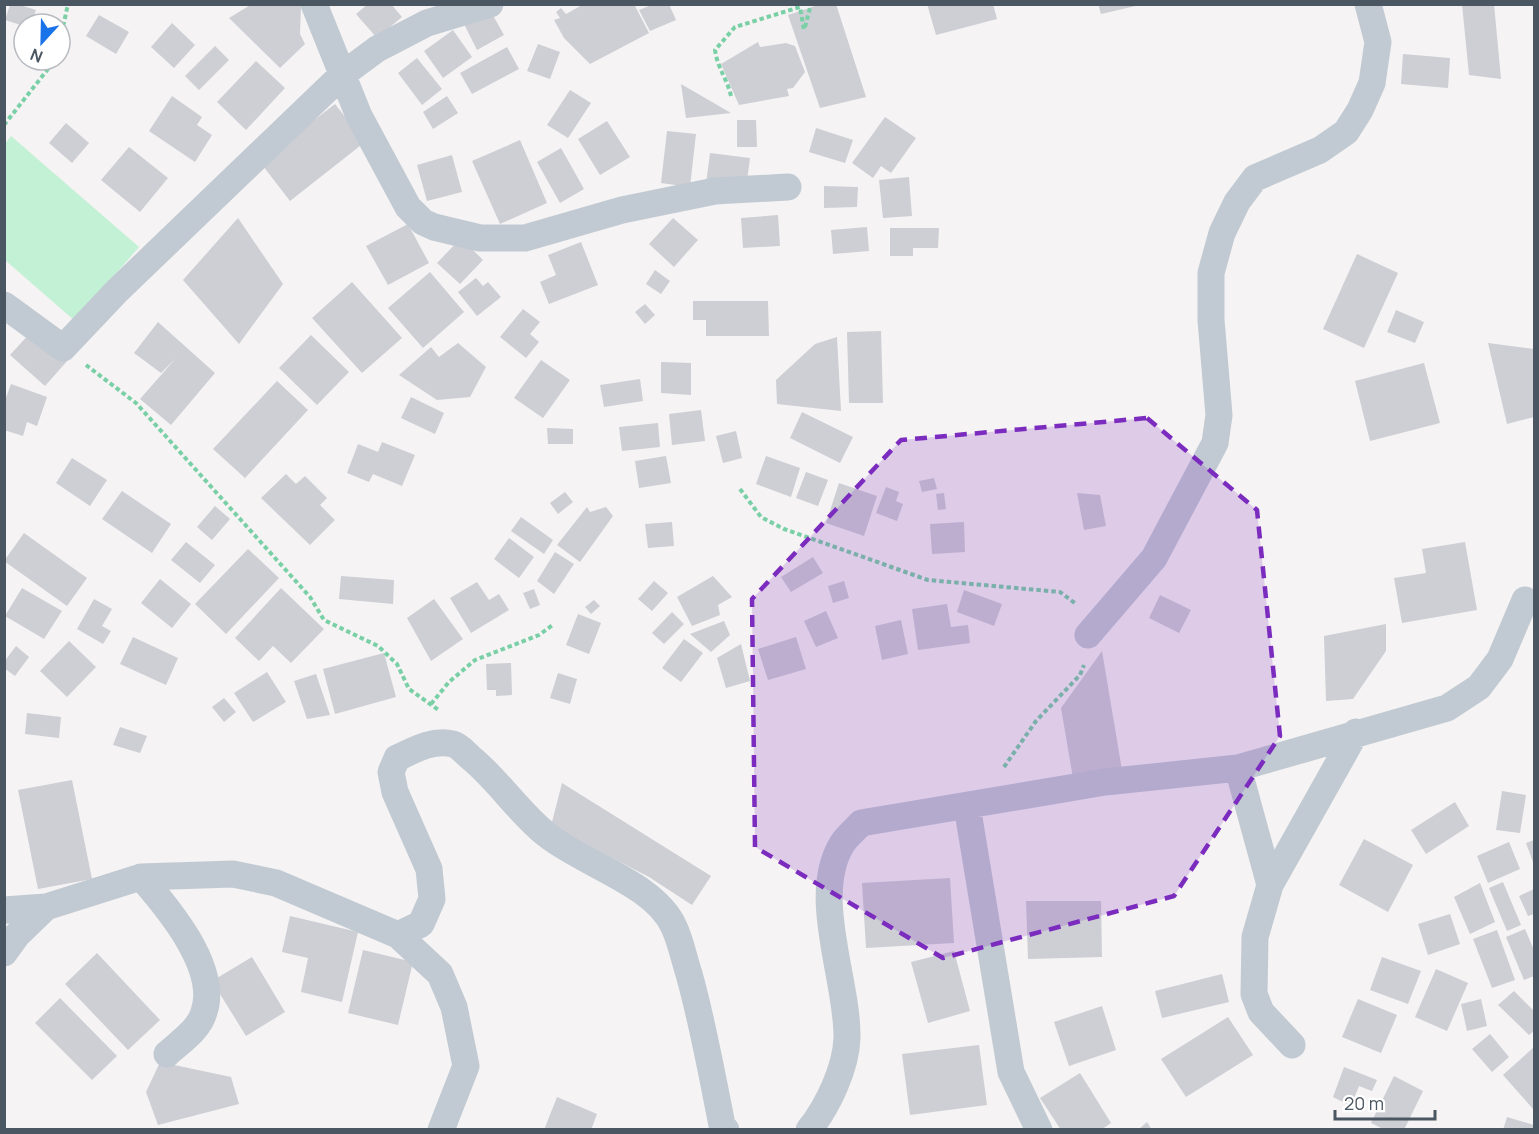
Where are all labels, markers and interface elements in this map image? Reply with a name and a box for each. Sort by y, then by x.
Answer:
north arrow [12,12,72,72]
text: N [27,44,46,68]
scale bar [1335,1083,1436,1121]
text: 20 m [1344,1091,1384,1115]

